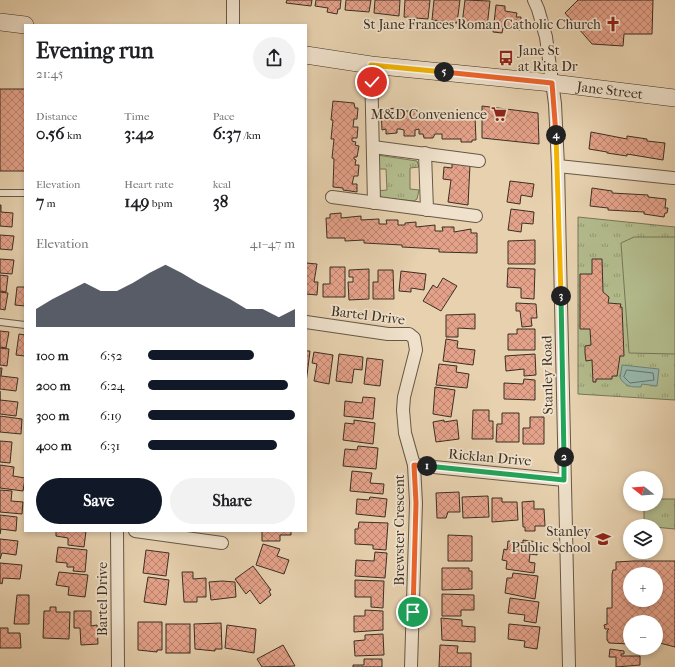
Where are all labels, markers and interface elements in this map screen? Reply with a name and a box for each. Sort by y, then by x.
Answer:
church icon: St Jane Frances Roman Catholic Church [604,15,622,33]
place label: St Jane Frances Roman Catholic Church [363,16,601,33]
button: share [253,37,295,79]
text: Evening run [36,38,154,64]
place label: Jane St at Rita Dr [517,42,578,75]
bus stop icon: Jane St at Rita Dr [497,49,515,67]
pin: 5 [434,62,454,82]
pin [355,65,389,99]
text: 5 [442,65,446,78]
text: 21:45 [36,66,63,81]
icon: check [361,71,383,93]
street label: Jane Street [575,78,644,103]
supermarket icon: M&D Convenience [490,105,508,123]
place label: M&D Convenience [371,106,487,123]
text: Distance [36,110,77,123]
text: Time [124,110,149,123]
text: Pace [213,110,235,123]
text: 0.56 [36,123,65,143]
text: 3:42 [124,123,154,143]
text: 6:37 [213,123,241,143]
pin: 4 [546,125,566,145]
text: 4 [553,128,559,141]
text: km [65,129,82,142]
text: /km [241,129,261,142]
text: Elevation [36,178,80,191]
text: Heart rate [124,178,174,191]
text: kcal [213,178,231,191]
text: 7 [36,191,44,211]
text: 149 [124,191,149,211]
text: 38 [213,191,228,211]
text: m [44,197,56,210]
text: bpm [149,197,173,210]
text: Elevation [36,236,89,251]
text: 41–47 m [250,236,295,251]
pin: 3 [551,286,571,306]
text: 3 [559,289,563,302]
street label: Bartel Drive [330,303,406,328]
street label: Stanley Road [538,335,557,415]
text: 100 m [36,348,69,363]
text: 6:52 [100,348,123,363]
text: 200 m [36,378,71,393]
text: 6:24 [100,378,125,393]
text: 300 m [36,408,69,423]
text: 6:19 [100,408,122,423]
text: 400 m [36,438,72,453]
text: 6:31 [100,438,120,453]
street label: Ricklan Drive [448,445,532,470]
pin: 2 [554,447,574,467]
text: 2 [561,450,567,463]
pin: 1 [417,456,437,476]
text: 1 [425,459,429,472]
north arrow [623,471,663,511]
map controls [623,471,663,655]
street label: Brewster Crescent [391,474,408,586]
button: Save [36,478,162,524]
button: Share [170,478,295,524]
button: layers [623,519,663,559]
place label: Stanley Public School [511,523,592,556]
school or university icon: Stanley Public School [594,530,612,548]
street label: Bartel Drive [94,562,111,636]
button: + [623,567,663,607]
pin [396,595,430,629]
icon: arrive [402,601,424,623]
button: − [623,615,663,655]

